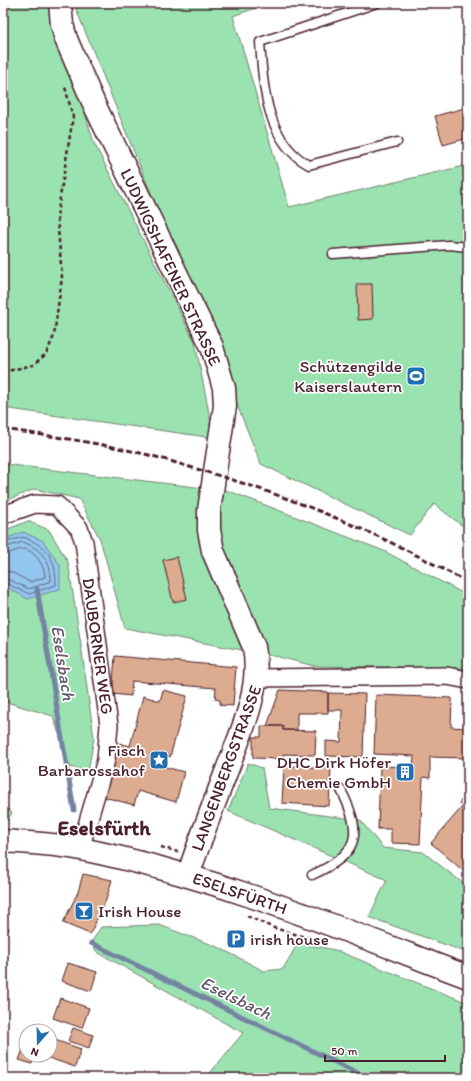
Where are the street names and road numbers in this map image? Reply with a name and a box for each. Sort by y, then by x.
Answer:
street label: LUDWIGSHAFENER STRASSE [116,165,226,369]
street label: DAUBORNER WEG [79,576,117,716]
street label: LANGENBERGSTRASSE [187,682,265,854]
street label: ESELSFÜRTH [190,868,290,918]

